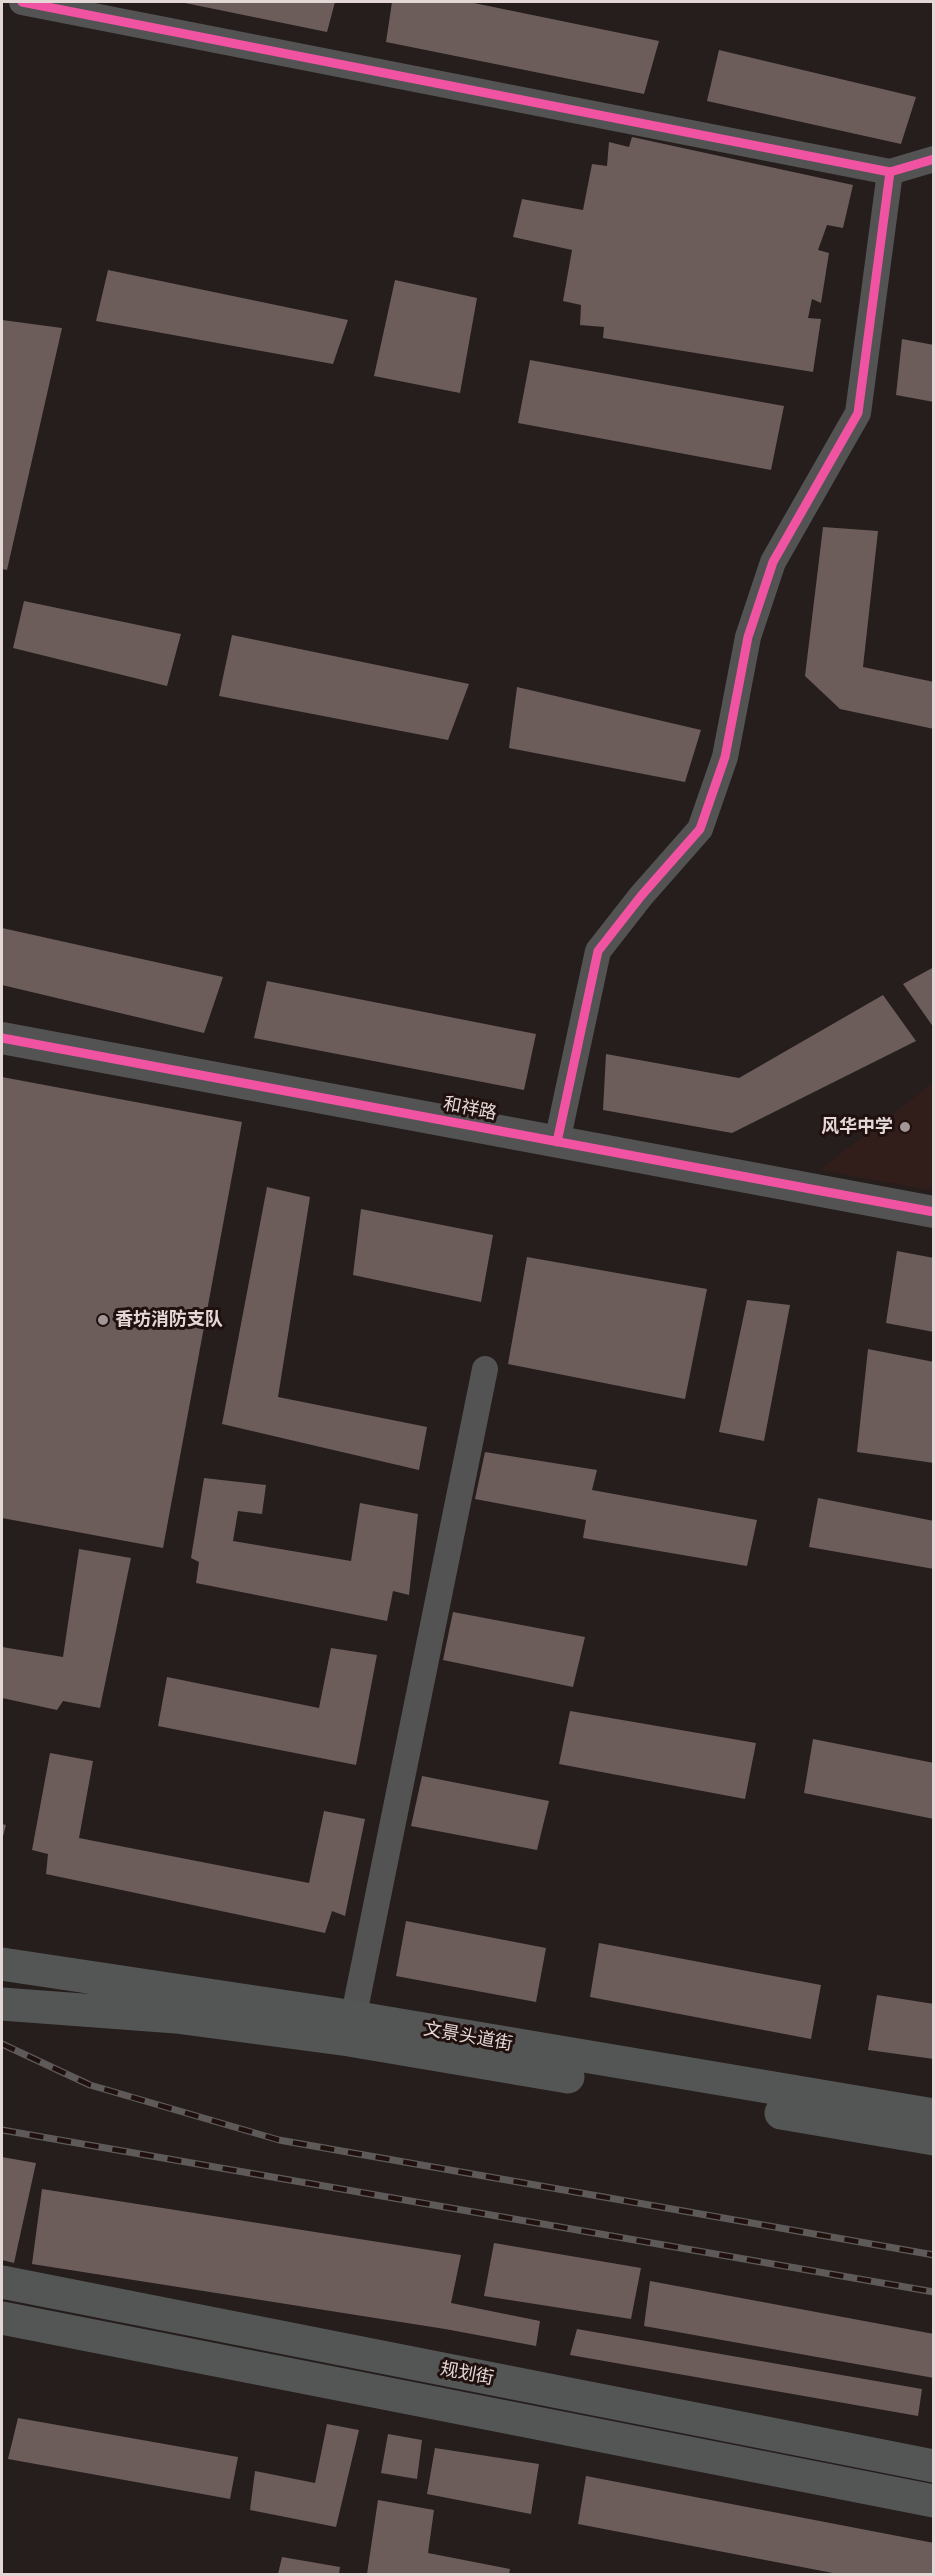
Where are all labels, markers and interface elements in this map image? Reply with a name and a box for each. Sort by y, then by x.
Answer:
street label: 和祥路 [441,1093,499,1125]
place label: 风华中学 [821,1116,893,1138]
marker: 风华中学 [898,1120,912,1134]
place label: 香坊消防支队 [115,1309,223,1331]
marker: 香坊消防支队 [96,1313,110,1327]
street label: 文景头道街 [422,2019,514,2055]
street label: 规划街 [438,2358,496,2390]

